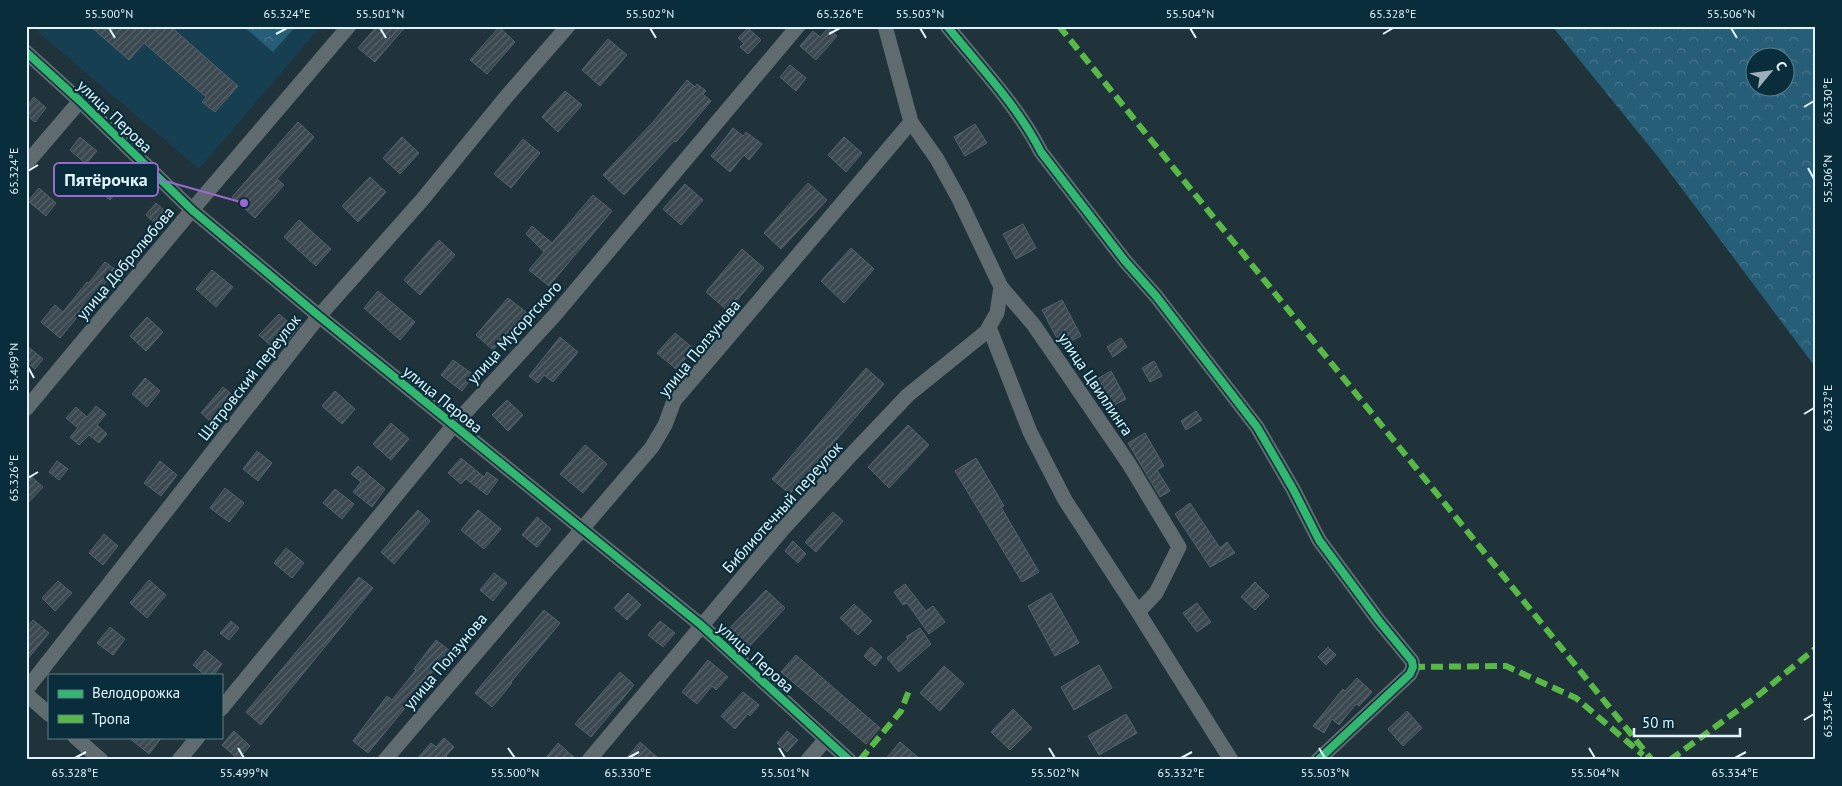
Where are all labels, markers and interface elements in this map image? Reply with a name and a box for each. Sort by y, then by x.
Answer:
text: 55.500°N [85,6,133,21]
text: 65.324°E [264,6,310,21]
text: 55.501°N [356,6,404,21]
text: 55.502°N [626,6,674,21]
text: 65.326°E [817,6,863,21]
text: 55.503°N [896,6,944,21]
text: 55.504°N [1166,6,1214,21]
text: 65.328°E [1370,6,1416,21]
text: 55.506°N [1707,6,1755,21]
north arrow [1744,48,1794,98]
text: С [1772,58,1791,74]
street label: улица Перова [73,75,157,157]
text: 65.330°E [1820,78,1835,124]
text: 65.324°E [6,148,21,194]
text: 55.506°N [1820,155,1835,203]
callout: Пятёрочка [54,163,158,196]
text: Пятёрочка [64,168,148,191]
street label: улица Добролюбова [72,202,178,324]
street label: улица Мусоргского [462,276,566,388]
street label: улица Ползунова [654,295,744,401]
street label: Шатровский переулок [193,310,305,444]
street label: улица Цвиллинга [1054,329,1138,439]
text: 55.499°N [6,343,21,391]
street label: улица Перова [399,361,487,437]
text: 65.332°E [1820,385,1835,431]
street label: Библиотечный переулок [718,437,847,577]
text: 65.326°E [6,455,21,501]
street label: улица Ползунова [399,609,491,713]
street label: улица Перова [713,617,799,697]
legend [48,674,222,738]
text: Велодорожка [92,683,180,702]
text: 65.334°E [1820,691,1835,737]
scale bar [1634,706,1741,738]
text: Тропа [92,709,130,728]
text: 50 m [1642,713,1675,732]
text: 65.328°E [52,765,98,780]
text: 55.499°N [220,765,268,780]
text: 55.500°N [491,765,539,780]
text: 65.330°E [605,765,651,780]
text: 55.501°N [761,765,809,780]
text: 55.502°N [1031,765,1079,780]
text: 65.332°E [1158,765,1204,780]
text: 55.503°N [1301,765,1349,780]
text: 55.504°N [1571,765,1619,780]
text: 65.334°E [1712,765,1758,780]

